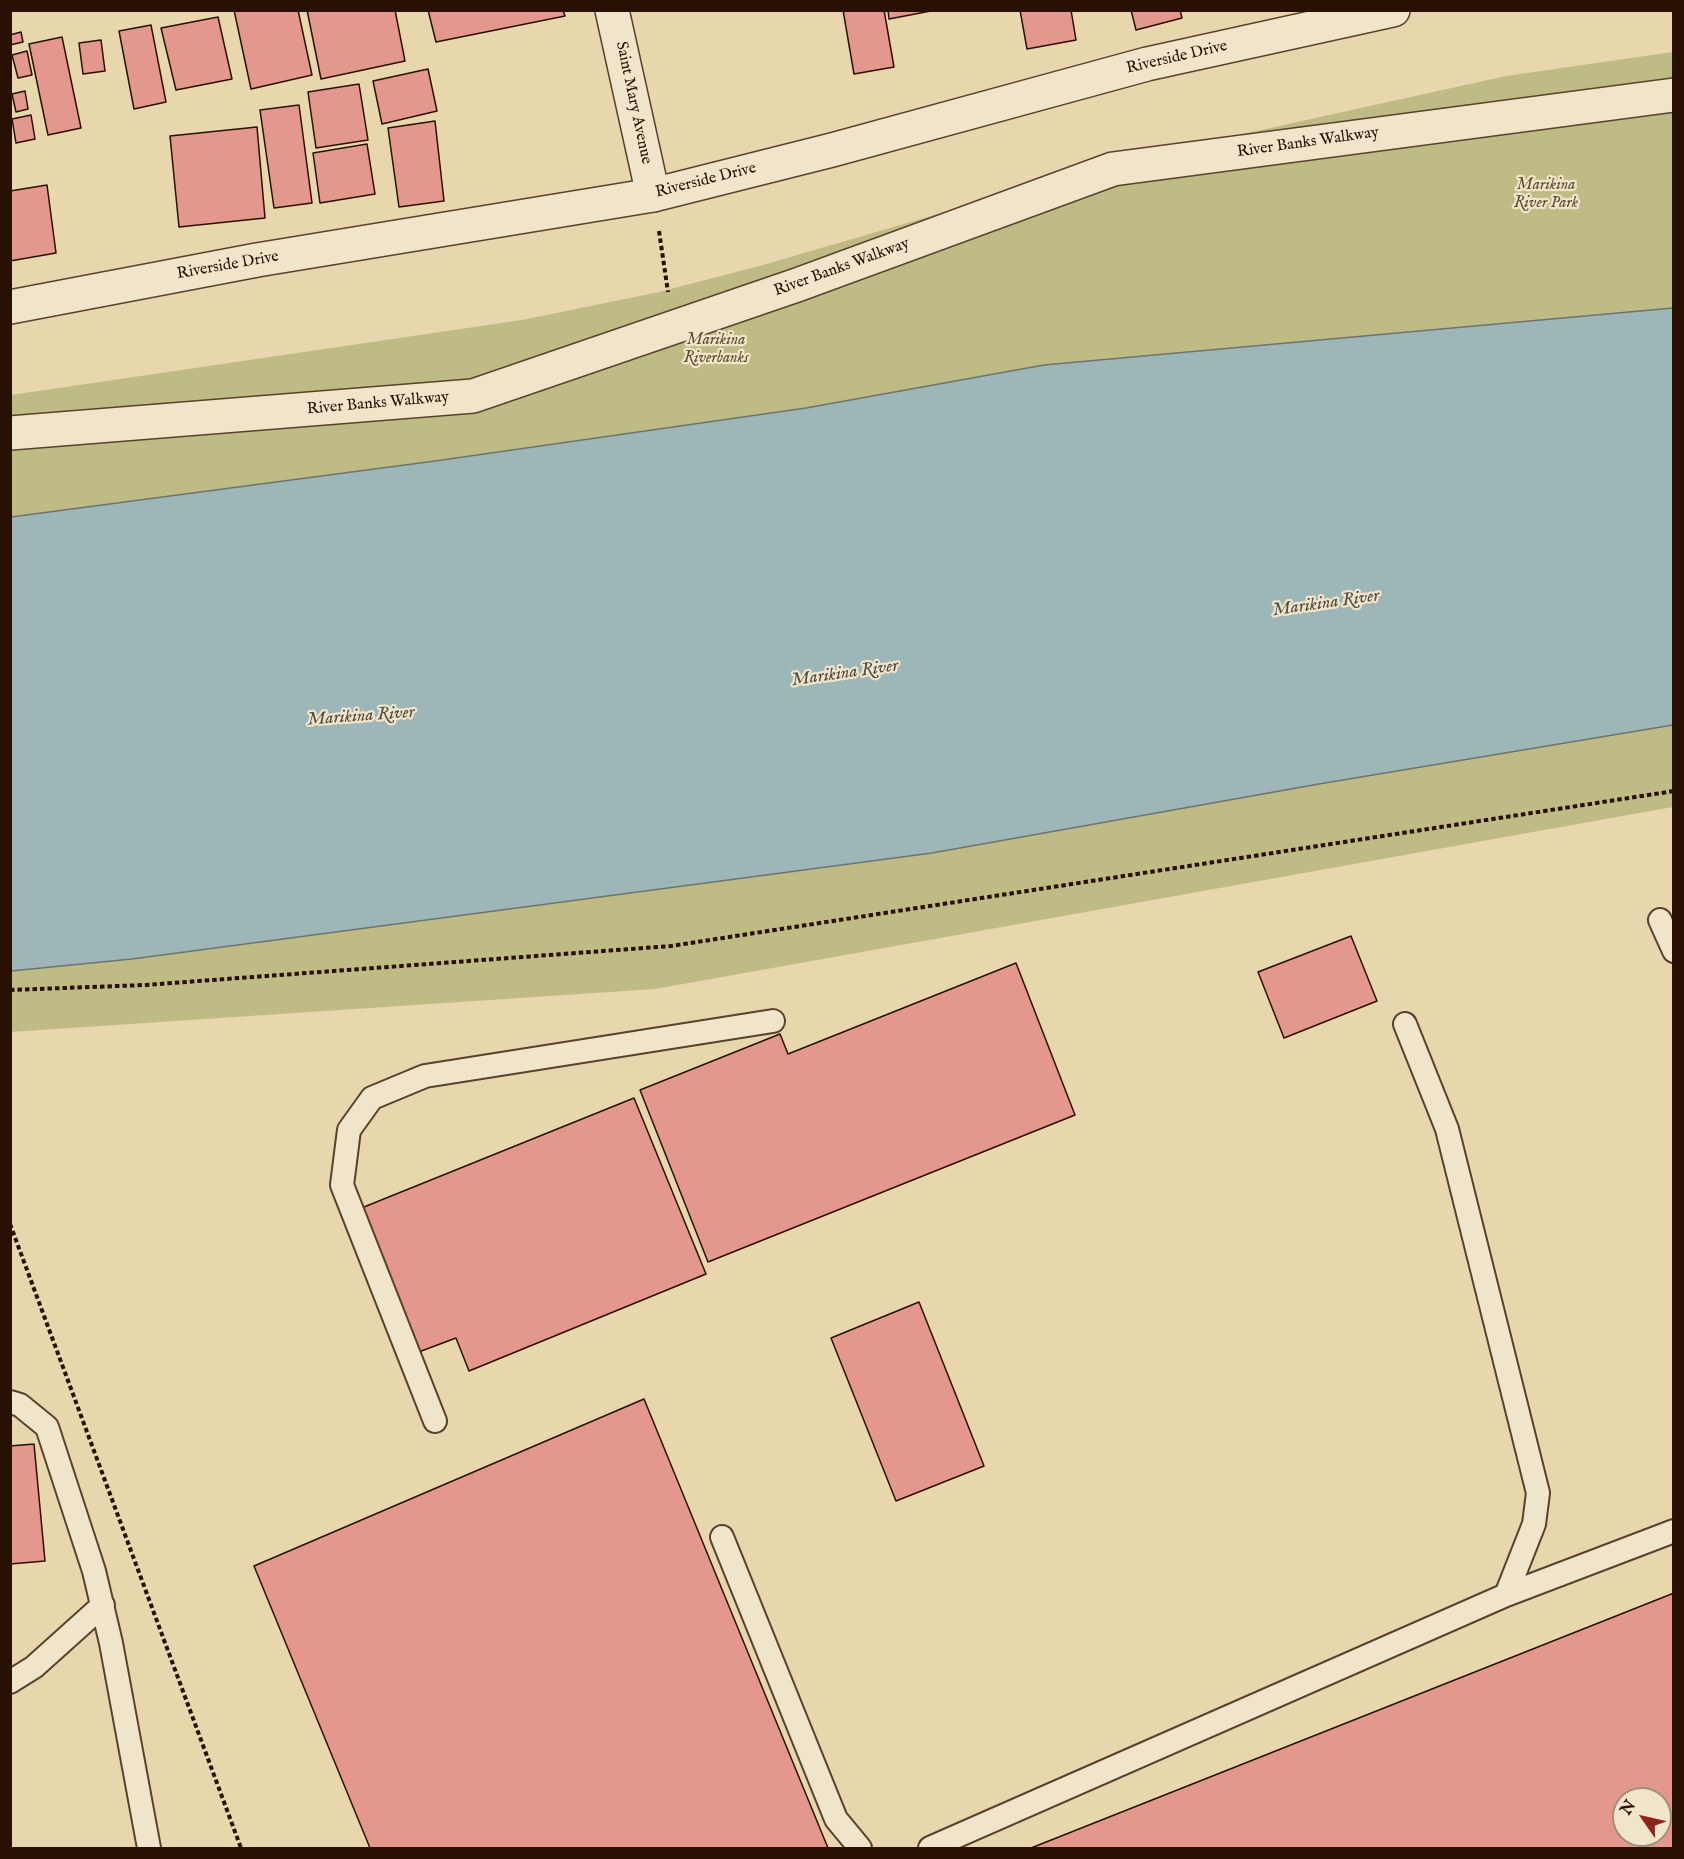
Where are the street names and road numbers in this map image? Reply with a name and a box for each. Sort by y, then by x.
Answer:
street label: Riverside Drive [1125,37,1229,79]
street label: Saint Mary Avenue [611,40,655,166]
street label: River Banks Walkway [1236,124,1380,162]
street label: Riverside Drive [654,159,758,203]
street label: River Banks Walkway [772,235,912,301]
street label: Riverside Drive [176,248,280,284]
street label: River Banks Walkway [306,388,450,420]

